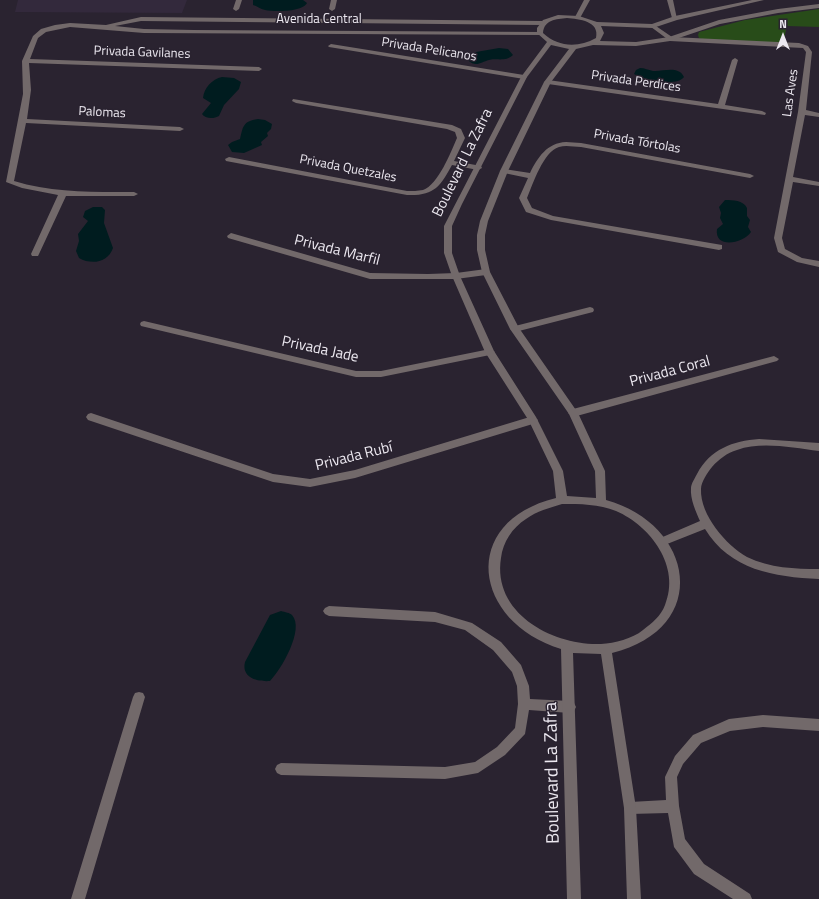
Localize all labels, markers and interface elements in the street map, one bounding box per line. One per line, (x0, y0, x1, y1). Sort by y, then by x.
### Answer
street label: Avenida Central (276, 12, 362, 28)
north arrow (763, 16, 803, 56)
text: N (779, 16, 787, 32)
street label: Privada Pelicanos (380, 35, 478, 65)
street label: Privada Gavilanes (93, 44, 191, 62)
street label: Privada Perdices (590, 68, 682, 96)
street label: Las Aves (780, 68, 802, 118)
street label: Palomas (78, 104, 126, 122)
street label: Boulevard La Zafra (429, 106, 497, 220)
street label: Privada Tórtolas (592, 127, 682, 157)
street label: Privada Quetzales (298, 152, 398, 186)
street label: Privada Marfil (292, 232, 382, 270)
street label: Privada Jade (280, 333, 360, 367)
street label: Privada Coral (628, 353, 712, 391)
street label: Privada Rubí (313, 439, 395, 475)
street label: Boulevard La Zafra (541, 702, 565, 844)

